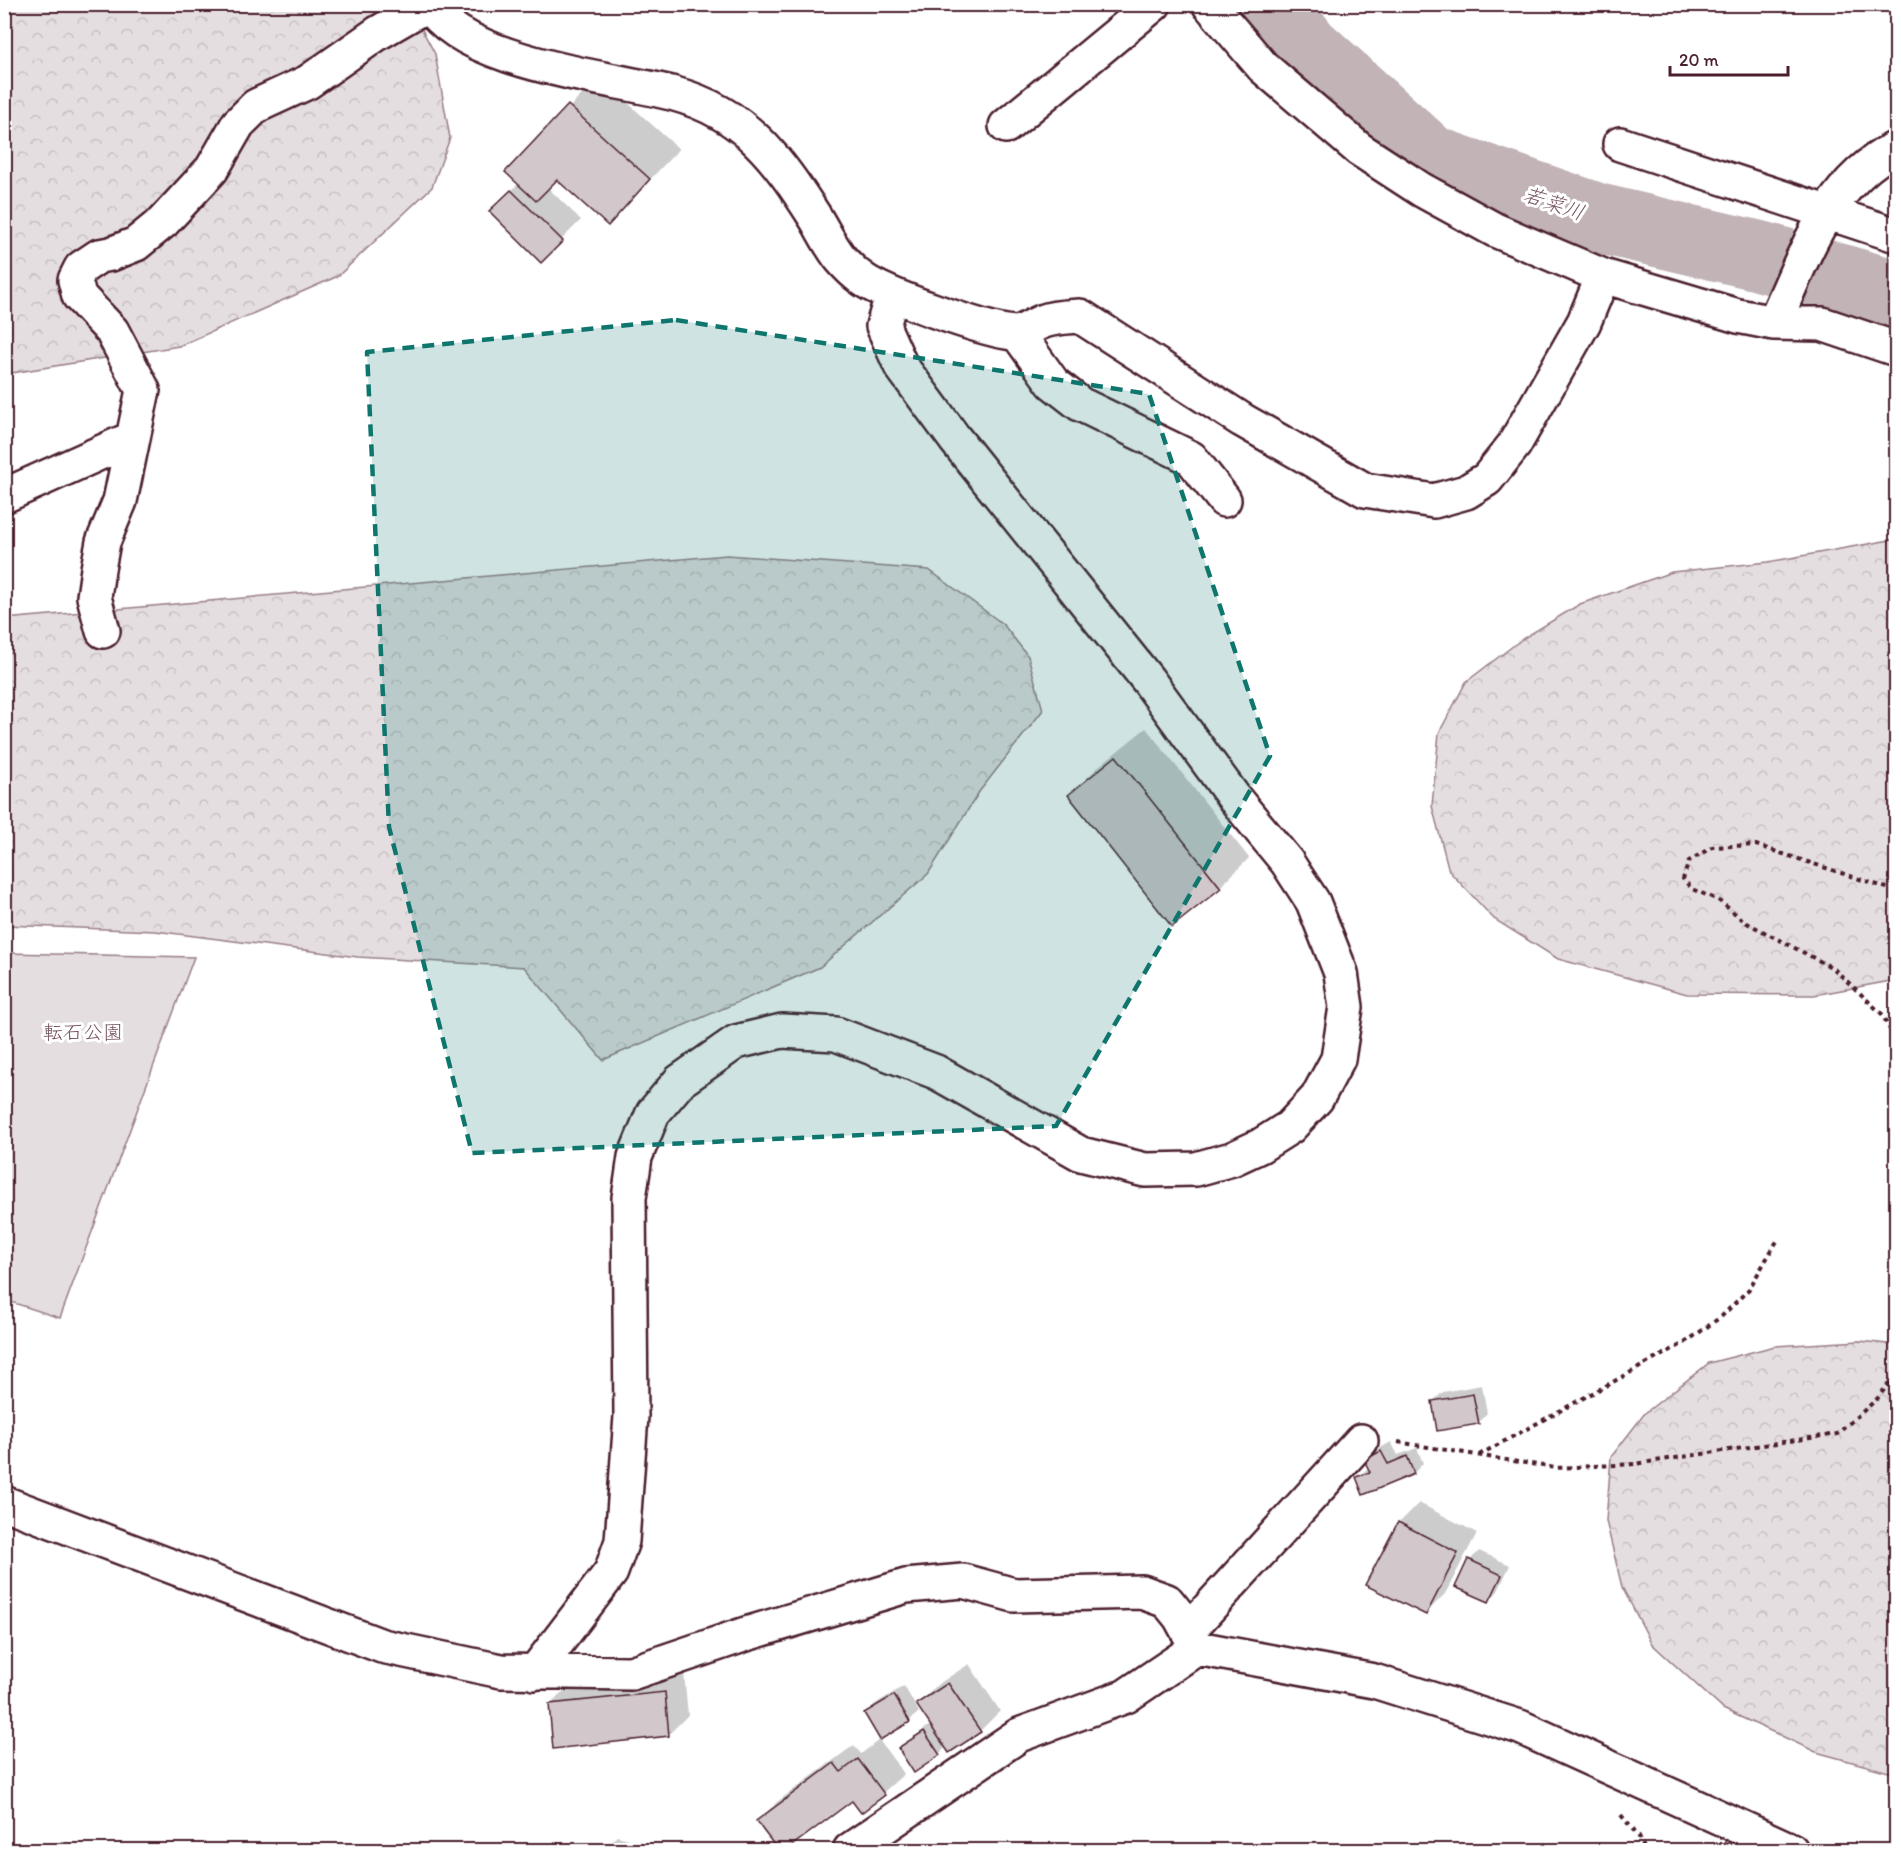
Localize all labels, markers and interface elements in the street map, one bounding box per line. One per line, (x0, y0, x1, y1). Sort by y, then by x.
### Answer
scale bar (1670, 39, 1788, 77)
text: 20 m (1679, 49, 1719, 71)
water label: 若菜川 (1520, 181, 1588, 225)
park label: 転石公園 (43, 1020, 123, 1044)

